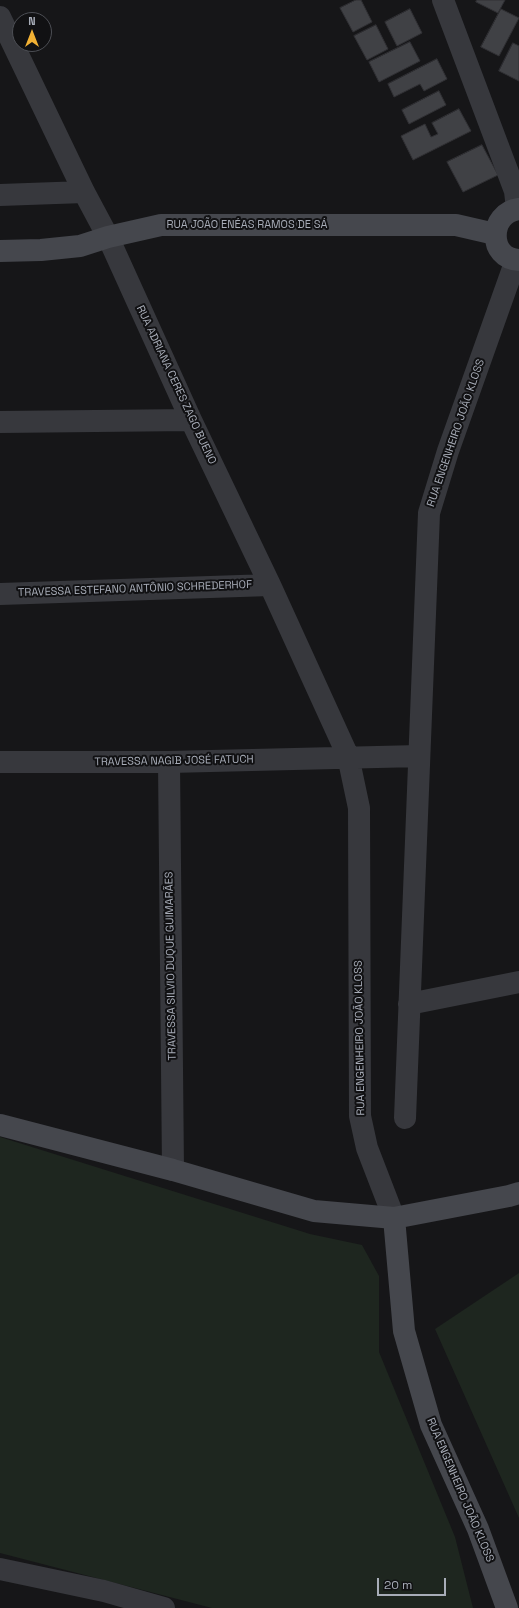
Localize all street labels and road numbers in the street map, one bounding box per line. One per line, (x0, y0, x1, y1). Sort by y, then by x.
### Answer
street label: RUA JOÃO ENÉAS RAMOS DE SÁ (167, 218, 327, 232)
street label: RUA ADRIANA CERES ZAGO BUENO (133, 303, 219, 467)
street label: RUA ENGENHEIRO JOÃO KLOSS (424, 357, 488, 509)
street label: TRAVESSA ESTEFANO ANTÔNIO SCHREDERHOF (18, 578, 252, 600)
street label: TRAVESSA NAGIB JOSÉ FATUCH (94, 753, 254, 769)
street label: TRAVESSA SILVIO DUQUE GUIMARÃES (163, 871, 179, 1061)
street label: RUA ENGENHEIRO JOÃO KLOSS (352, 960, 368, 1116)
street label: RUA ENGENHEIRO JOÃO KLOSS (424, 1416, 496, 1564)

